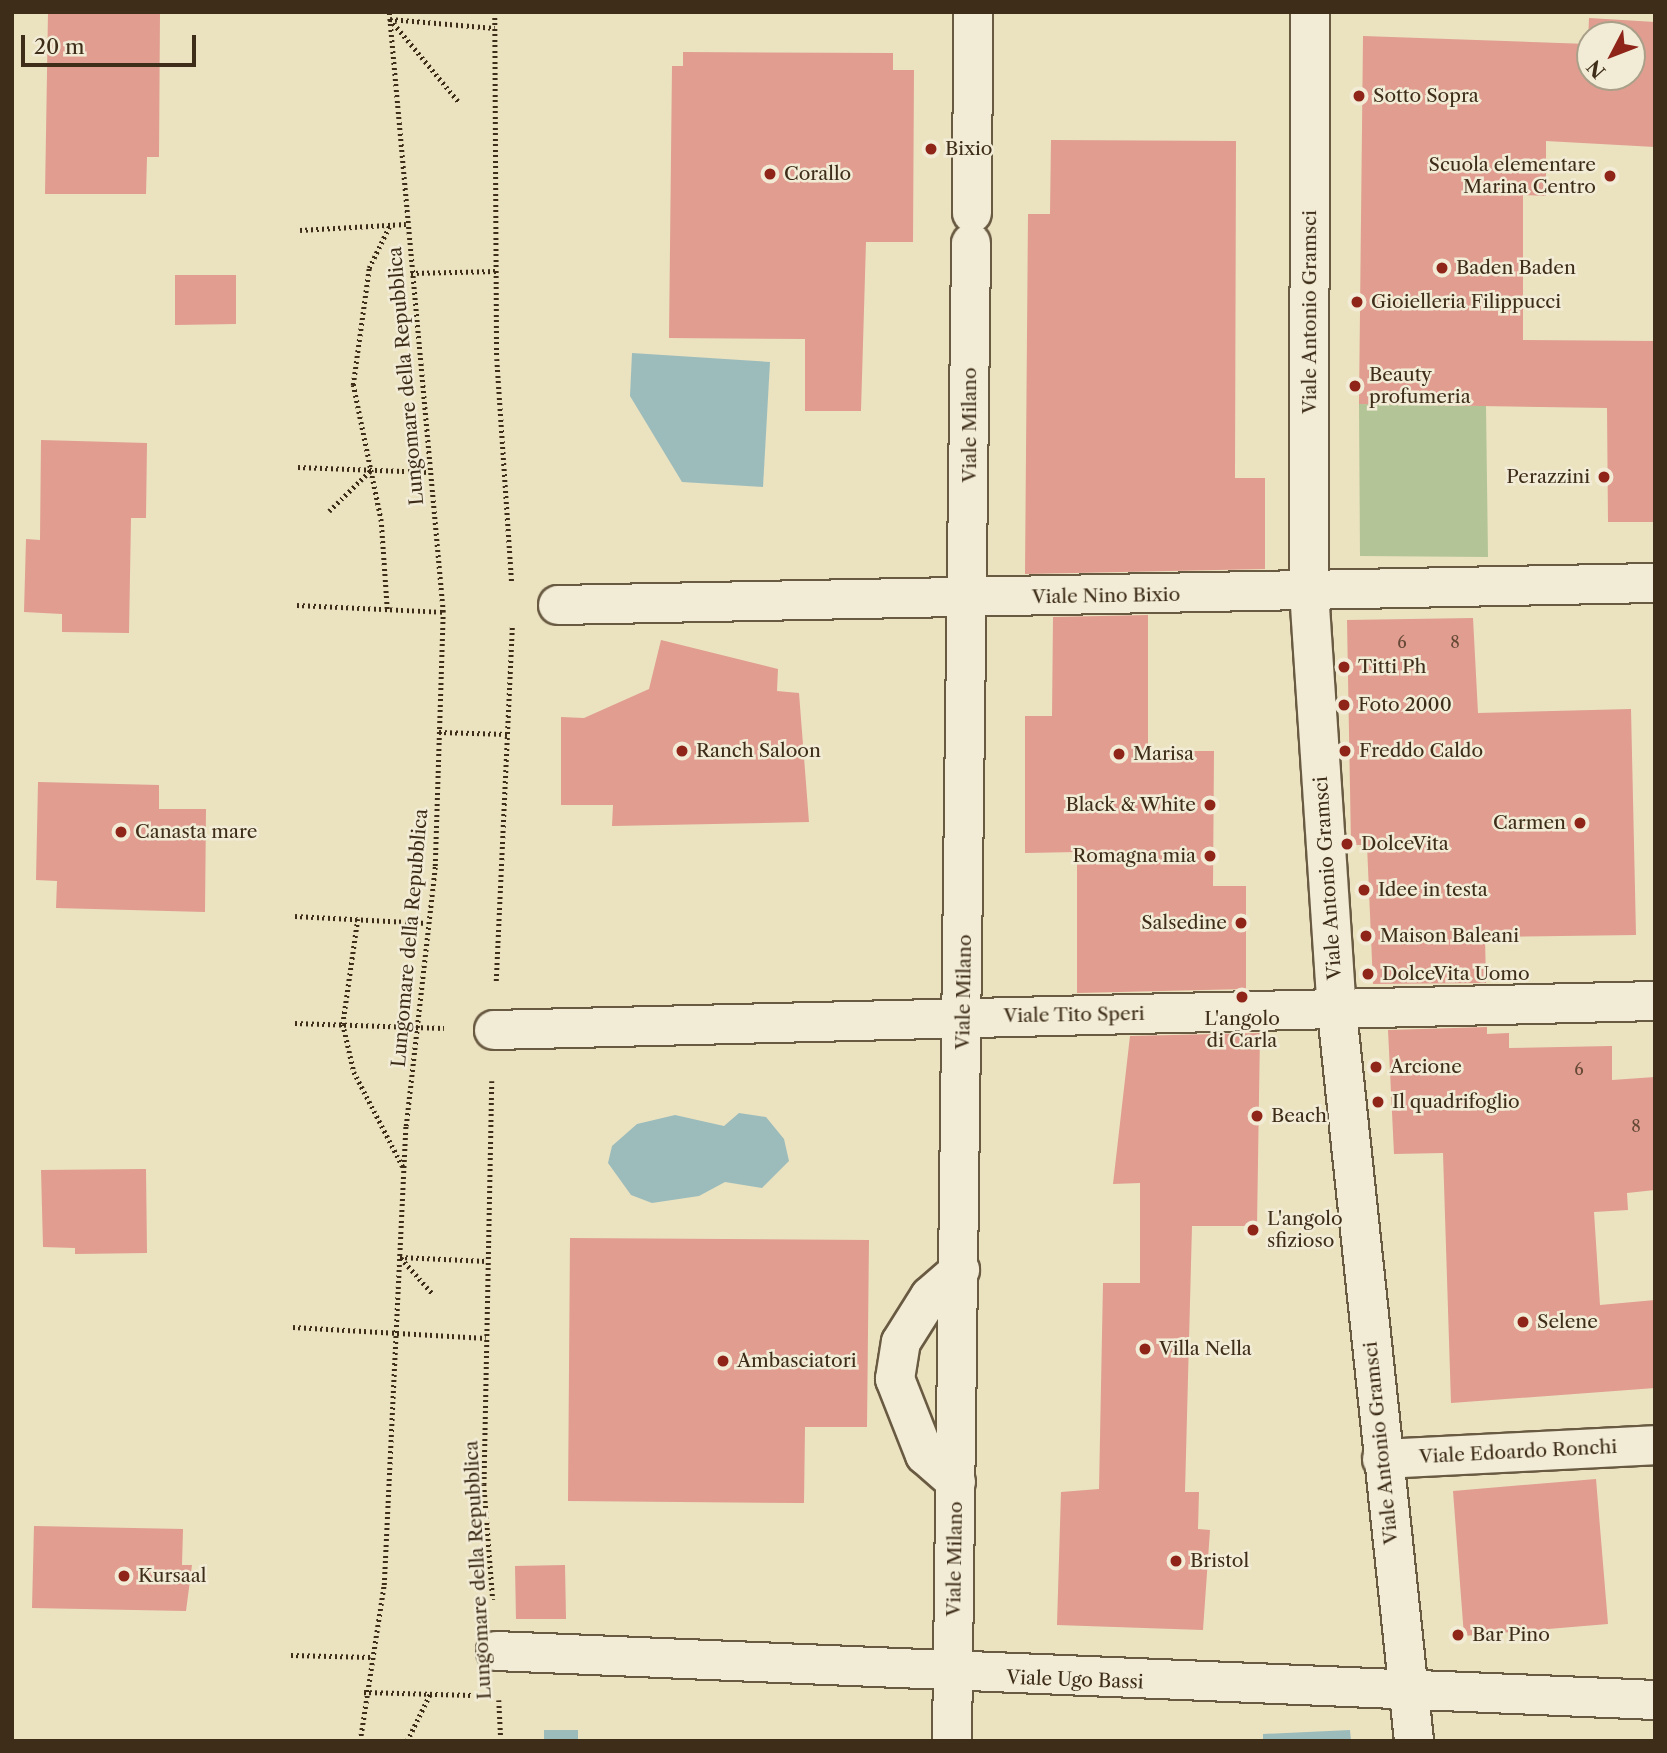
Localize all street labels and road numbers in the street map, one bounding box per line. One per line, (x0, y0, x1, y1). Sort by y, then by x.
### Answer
street label: Viale Antonio Gramsci (1299, 210, 1321, 414)
street label: Lungomare della Repubblica (383, 246, 429, 506)
street label: Viale Milano (959, 367, 981, 483)
street label: Viale Nino Bixio (1032, 583, 1180, 609)
street label: Viale Antonio Gramsci (1309, 775, 1347, 981)
street label: Lungomare della Repubblica (387, 808, 433, 1068)
street label: Viale Milano (952, 934, 976, 1050)
street label: Viale Tito Speri (1003, 1002, 1145, 1028)
street label: Viale Antonio Gramsci (1359, 1340, 1403, 1546)
street label: Viale Edoardo Ronchi (1418, 1435, 1618, 1469)
street label: Lungomare della Repubblica (460, 1440, 496, 1700)
street label: Viale Milano (943, 1501, 967, 1617)
street label: Viale Ugo Bassi (1006, 1666, 1144, 1694)

